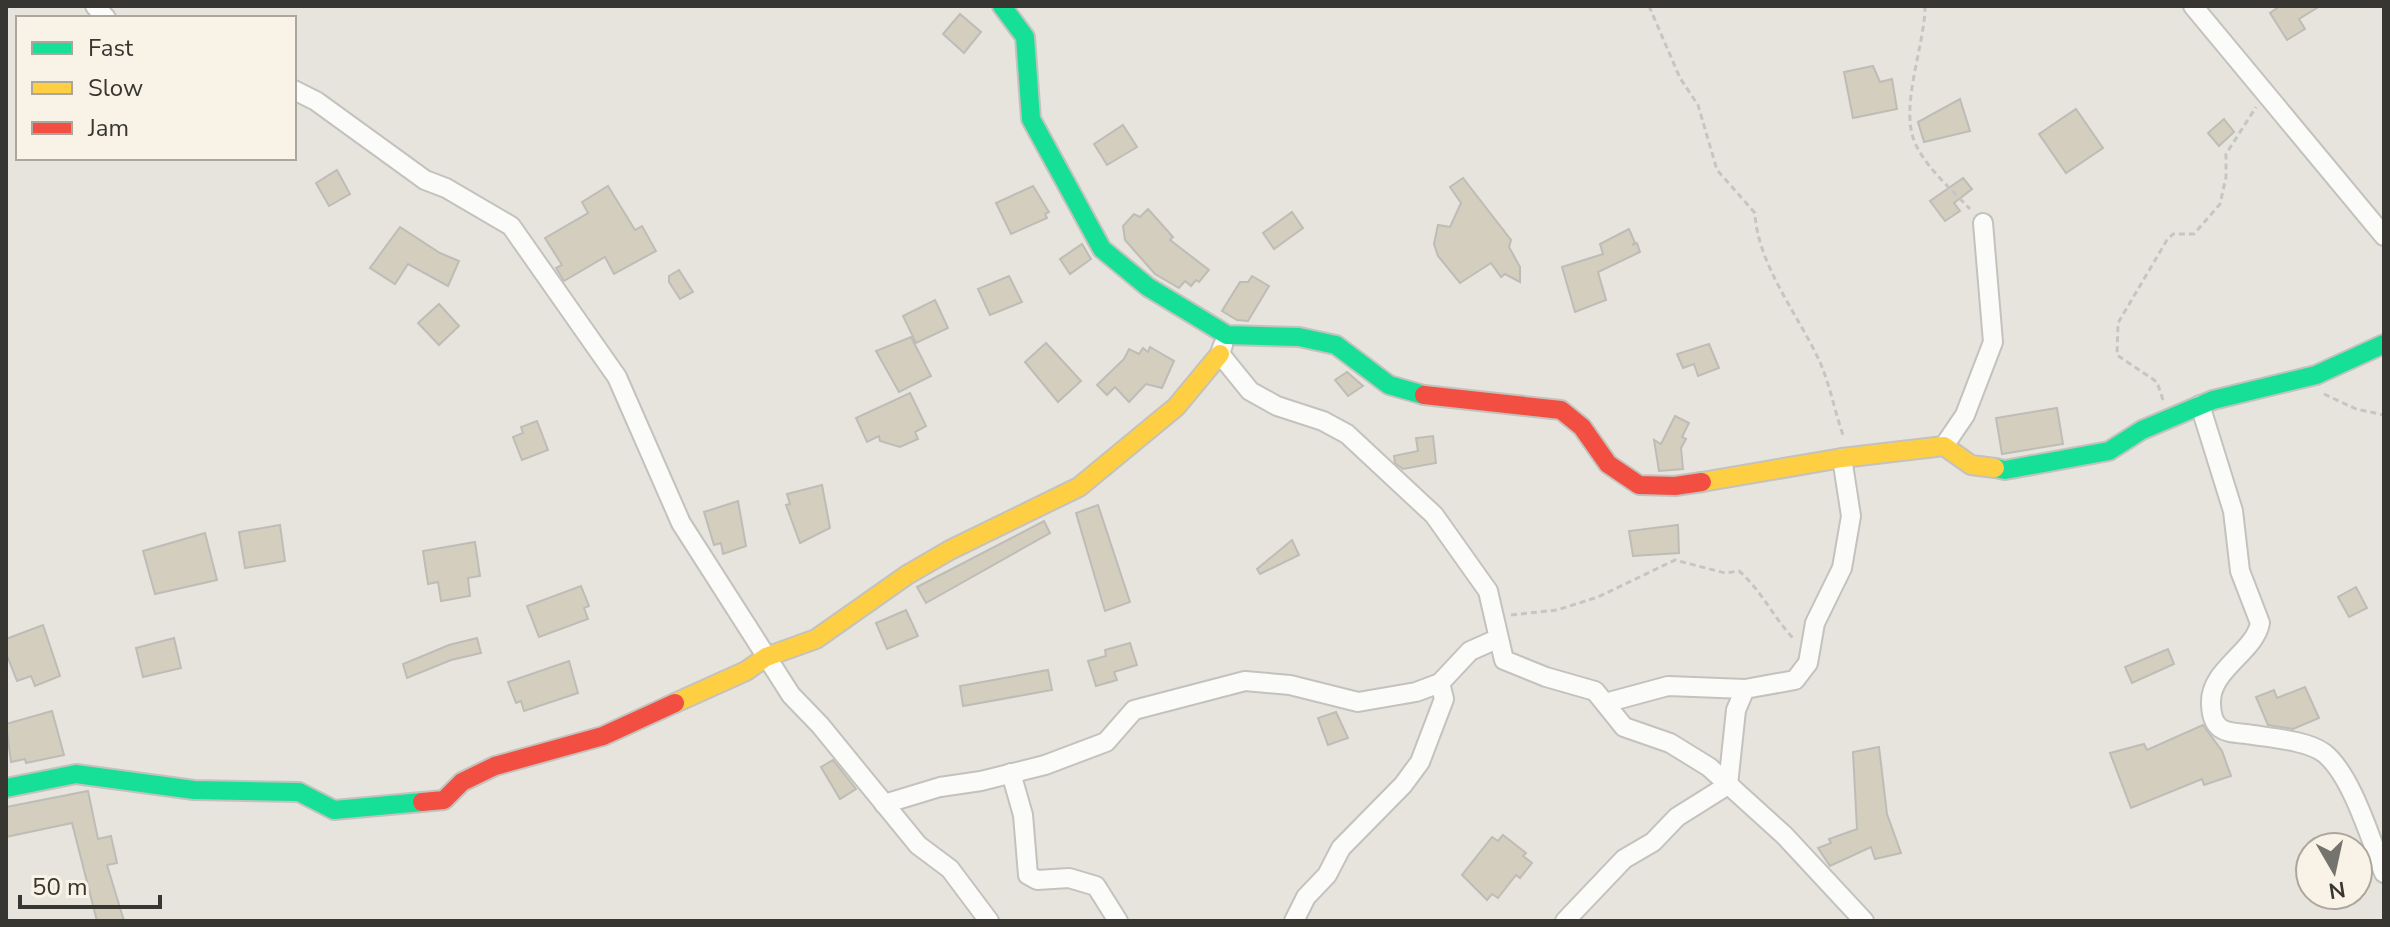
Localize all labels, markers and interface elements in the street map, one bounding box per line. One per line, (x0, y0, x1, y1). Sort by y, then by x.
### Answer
legend (16, 16, 296, 160)
text: Fast (88, 32, 134, 64)
text: Slow (88, 72, 143, 104)
text: Jam (87, 112, 129, 144)
north arrow (2294, 831, 2374, 911)
scale bar (20, 859, 160, 909)
text: 50 m (32, 871, 88, 903)
text: N (2326, 874, 2347, 906)

